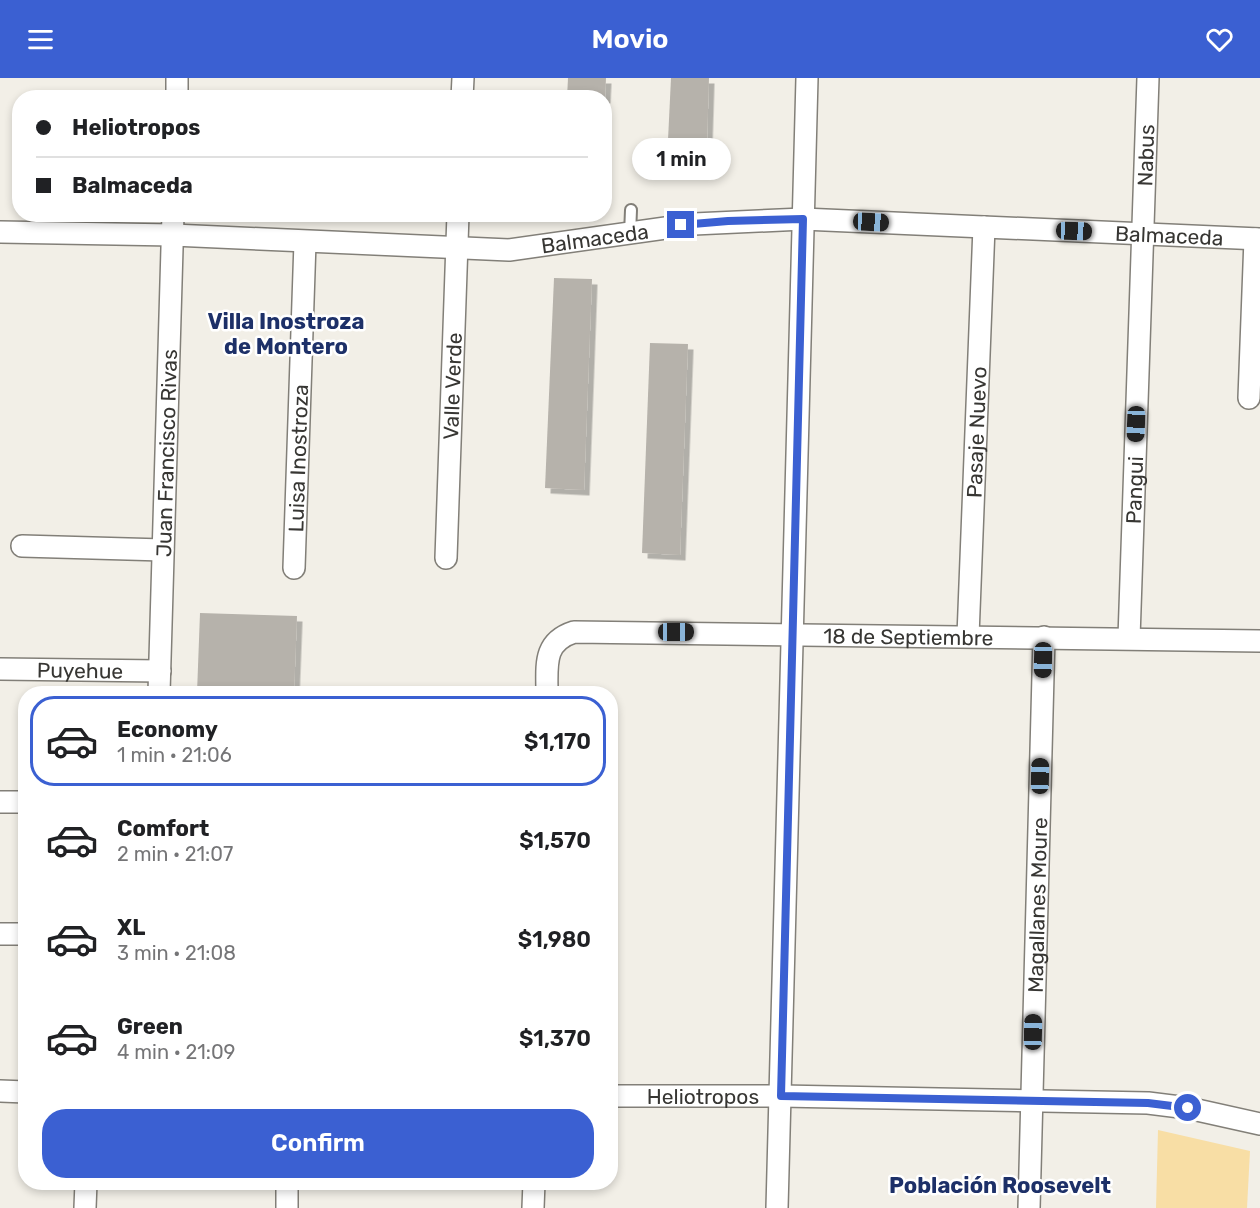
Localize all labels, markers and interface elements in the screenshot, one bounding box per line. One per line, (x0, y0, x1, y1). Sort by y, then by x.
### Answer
icon: menu (24, 23, 57, 56)
text: Movio (591, 23, 669, 55)
icon: heart (1203, 23, 1236, 56)
text: Heliotropos (72, 114, 201, 141)
street label: Nabus (1132, 124, 1159, 187)
callout: 1 min (632, 138, 730, 180)
text: 1 min (656, 147, 707, 171)
text: Balmaceda (72, 172, 193, 199)
route end (667, 211, 694, 238)
car (853, 212, 889, 232)
street label: Balmaceda (539, 218, 650, 258)
street label: Balmaceda (1115, 220, 1224, 250)
car (1056, 221, 1092, 241)
district label: Villa Inostroza de Montero (207, 308, 365, 360)
street label: Valle Verde (438, 332, 466, 440)
street label: Juan Francisco Rivas (150, 349, 182, 557)
street label: Pasaje Nuevo (961, 366, 991, 498)
street label: Luisa Inostroza (283, 384, 313, 533)
car (1126, 406, 1146, 442)
street label: Pangui (1120, 456, 1148, 524)
car (658, 623, 694, 641)
street label: 18 de Septiembre (823, 623, 994, 650)
car (1034, 642, 1052, 678)
street label: Puyehue (37, 657, 123, 683)
icon: car (45, 714, 99, 768)
text: Economy (117, 716, 218, 743)
text: $1,170 (524, 728, 591, 755)
text: 1 min · 21:06 (117, 743, 232, 767)
car (1031, 758, 1049, 794)
icon: car (45, 813, 99, 867)
text: Comfort (117, 815, 209, 842)
street label: Magallanes Moure (1022, 817, 1052, 993)
text: $1,570 (519, 827, 591, 854)
text: 2 min · 21:07 (117, 842, 233, 866)
icon: car (45, 912, 99, 966)
text: XL (117, 914, 145, 941)
text: $1,980 (518, 926, 591, 953)
text: 3 min · 21:08 (117, 941, 236, 965)
icon: car (45, 1011, 99, 1065)
text: Green (117, 1013, 183, 1040)
car (1024, 1014, 1042, 1050)
text: $1,370 (519, 1025, 591, 1052)
text: 4 min · 21:09 (117, 1040, 235, 1064)
street label: Heliotropos (647, 1084, 759, 1109)
route start (1174, 1094, 1201, 1121)
button: Confirm (42, 1109, 594, 1178)
district label: Población Roosevelt (889, 1172, 1111, 1199)

